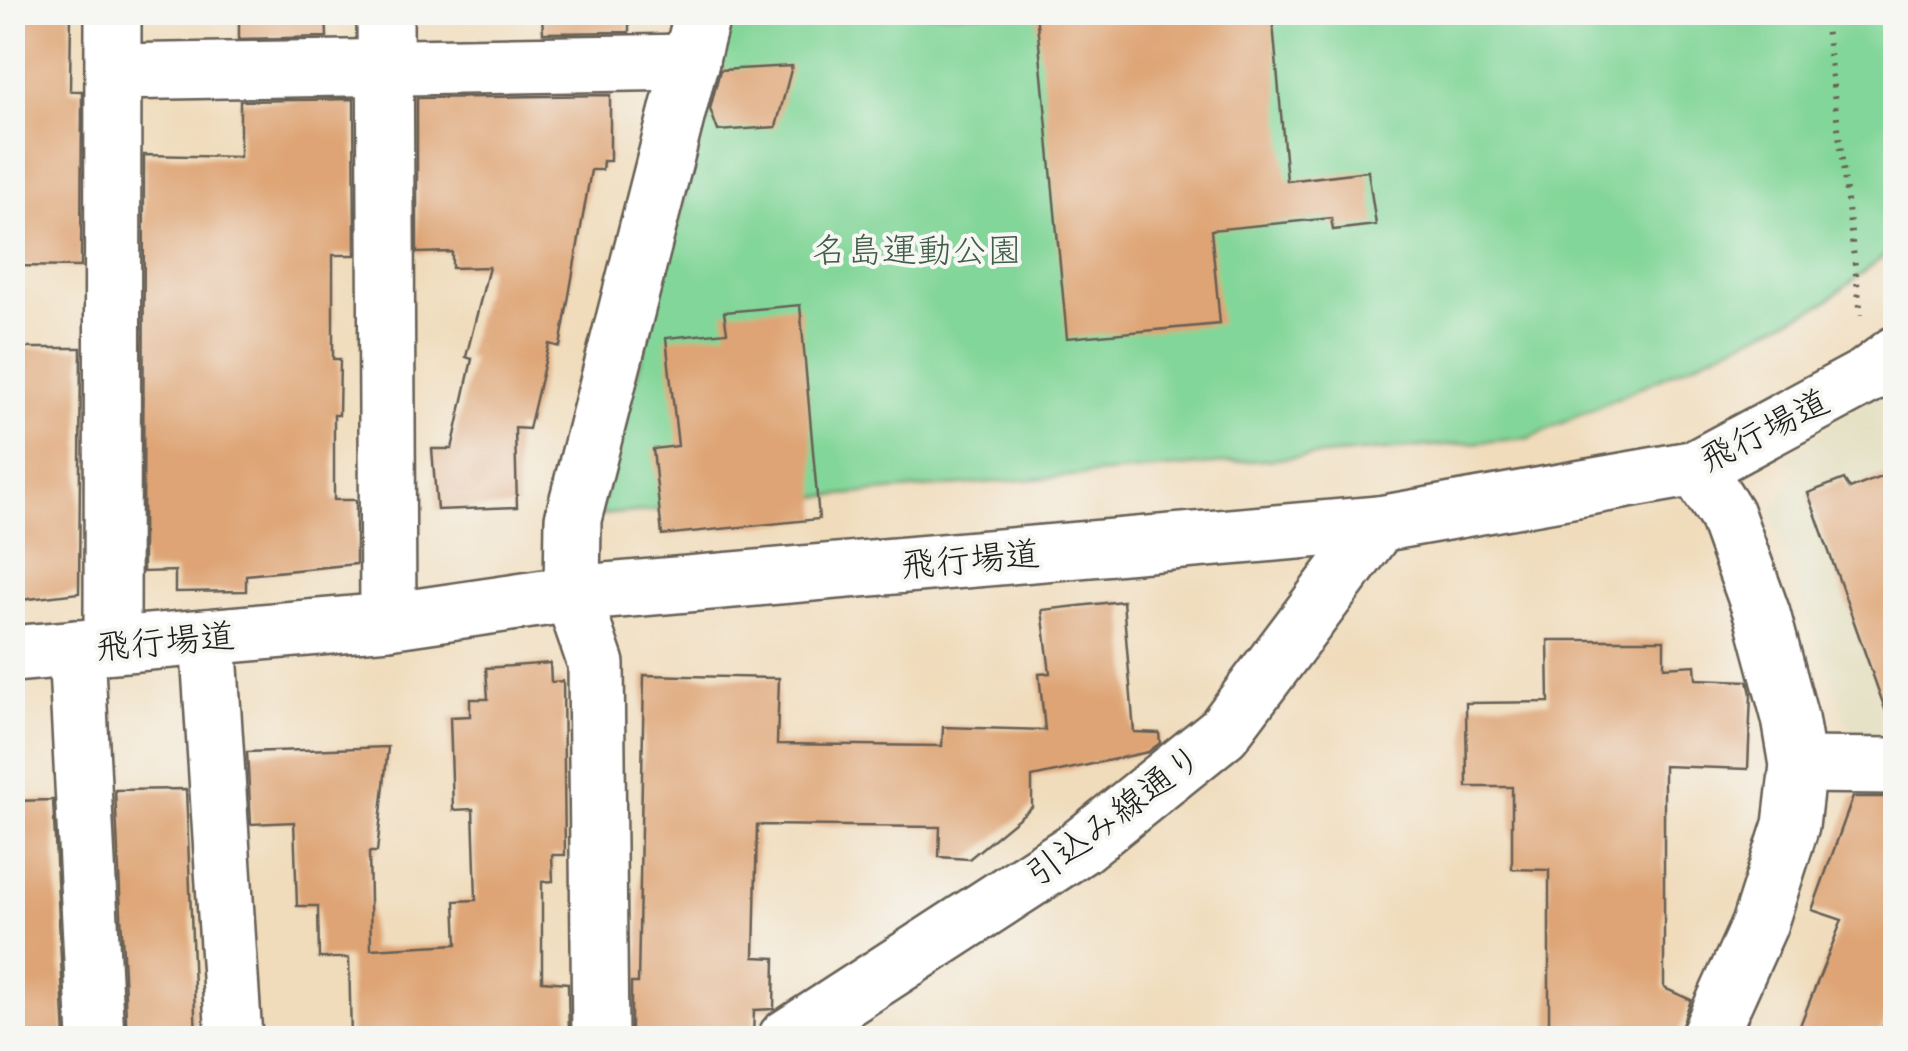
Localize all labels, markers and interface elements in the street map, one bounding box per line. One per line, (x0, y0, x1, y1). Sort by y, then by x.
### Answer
park label: 名島運動公園 (812, 229, 1022, 275)
street label: 飛行場道 (1692, 380, 1838, 484)
street label: 飛行場道 (898, 532, 1042, 590)
street label: 飛行場道 (93, 614, 237, 672)
street label: 引込み線通り (1017, 735, 1213, 898)

